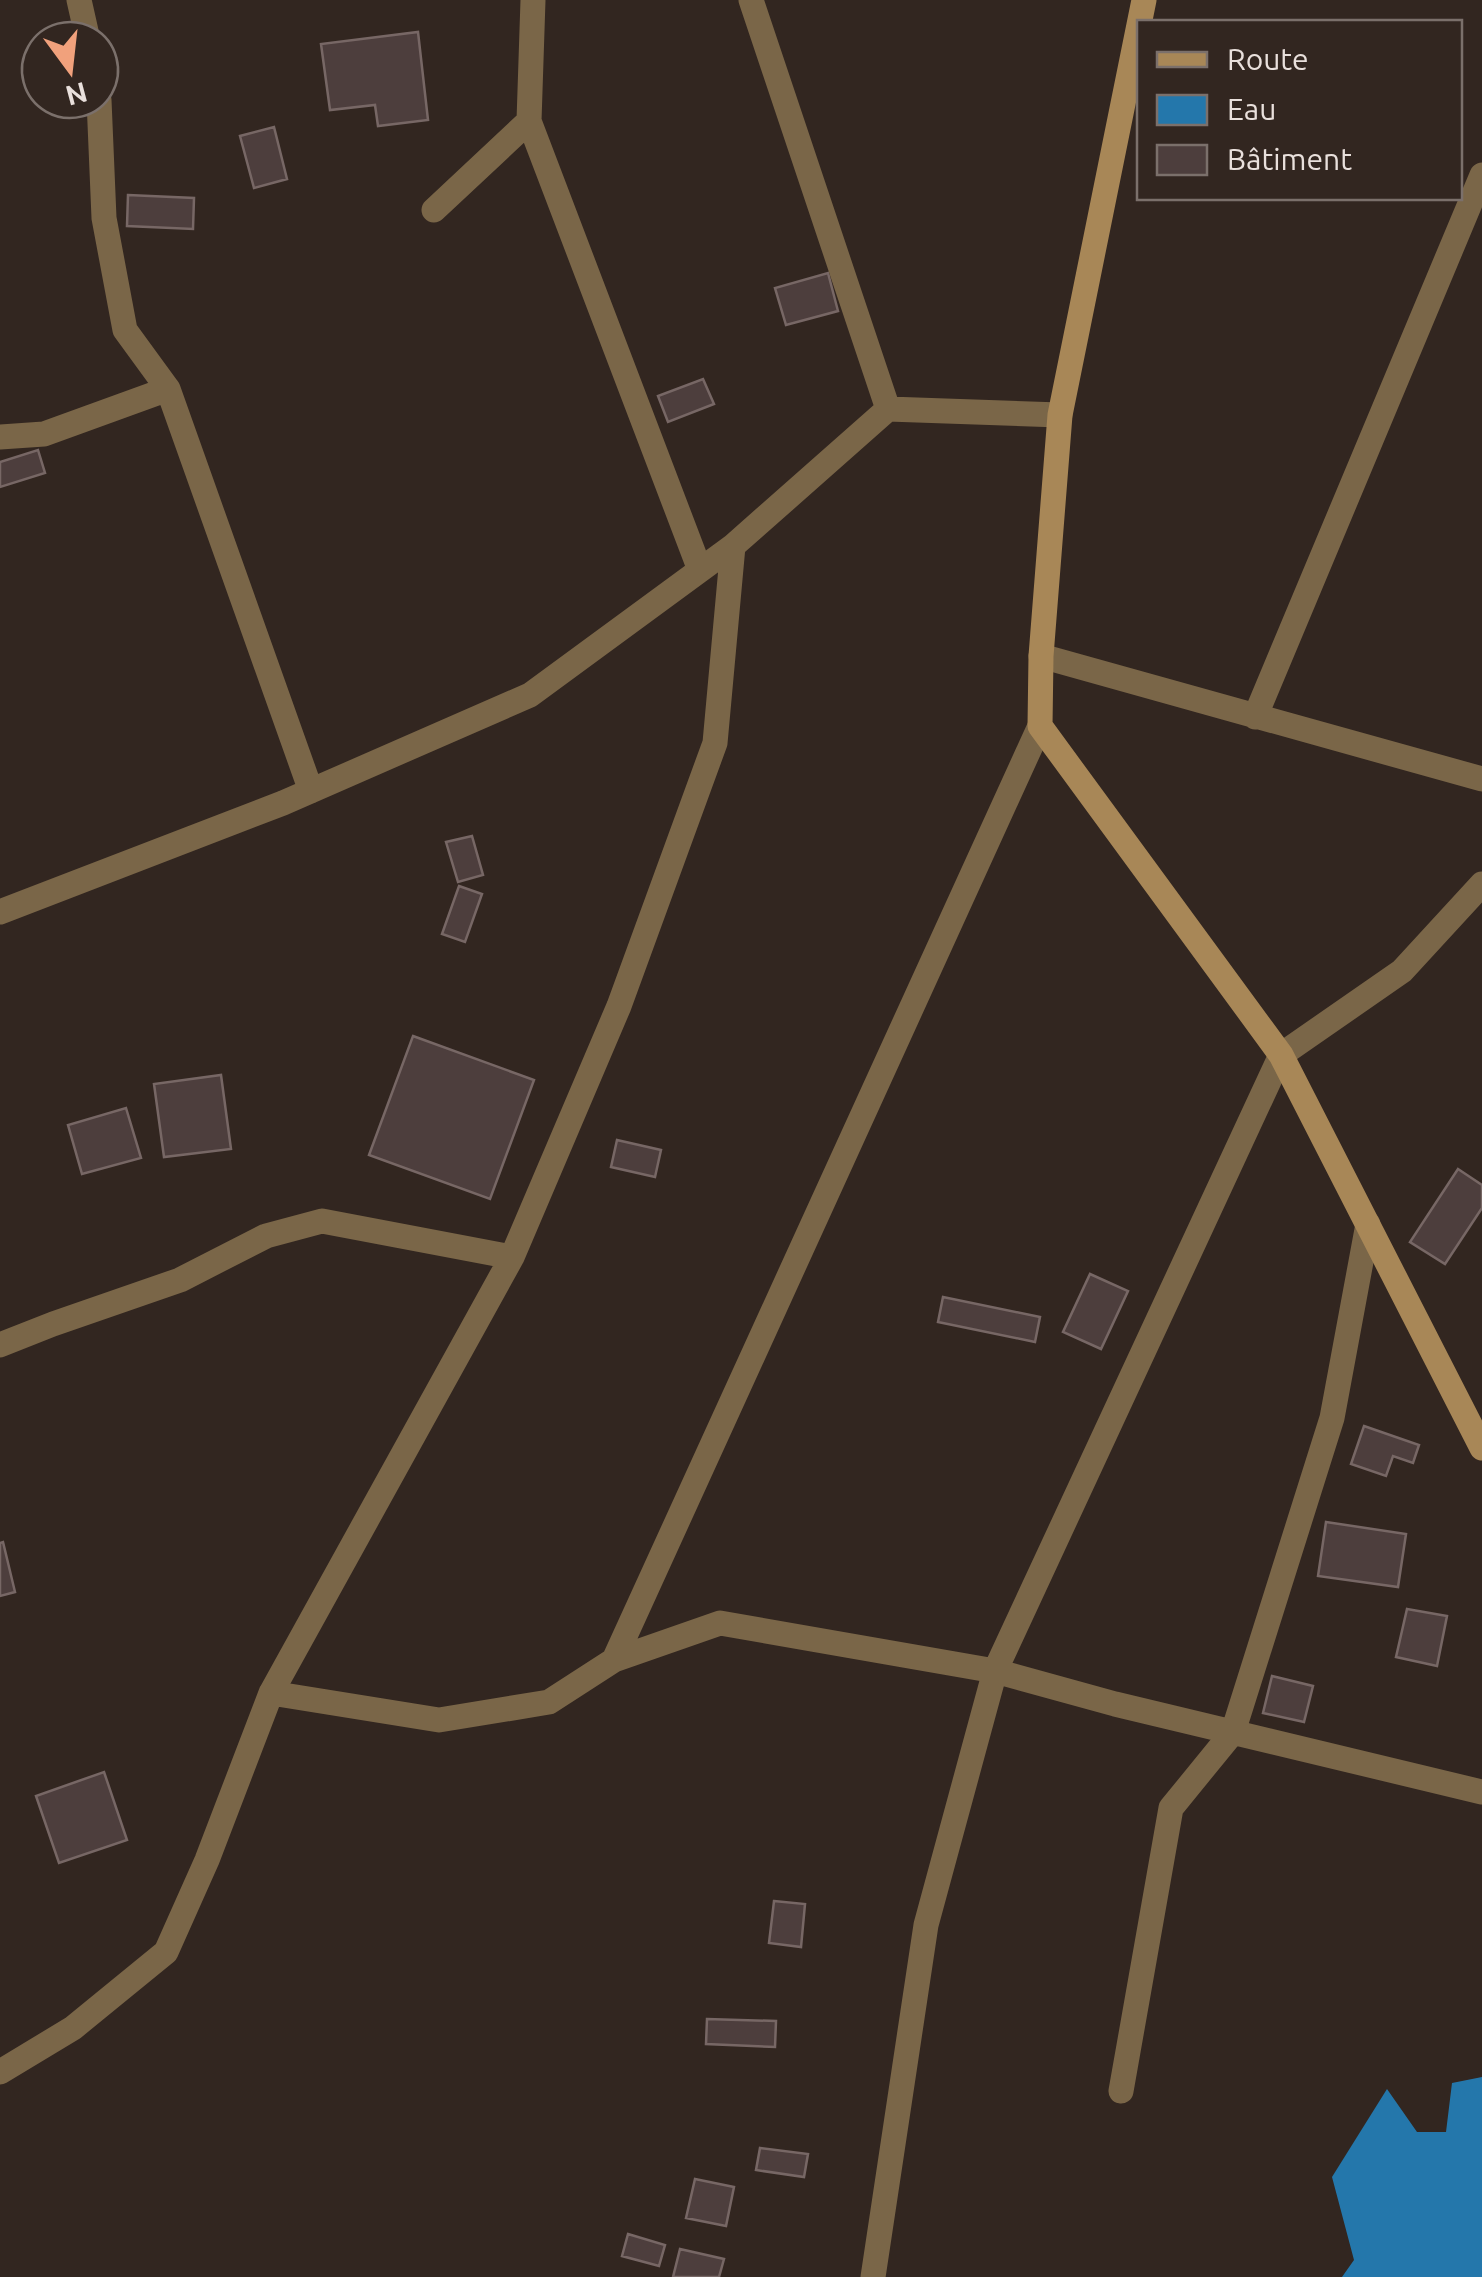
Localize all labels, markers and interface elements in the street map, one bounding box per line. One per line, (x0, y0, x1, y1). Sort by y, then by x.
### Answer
north arrow (20, 20, 120, 120)
legend (1137, 20, 1462, 200)
text: Route (1227, 42, 1309, 76)
text: N (62, 77, 91, 112)
text: Eau (1227, 92, 1276, 126)
text: Bâtiment (1227, 142, 1352, 176)

